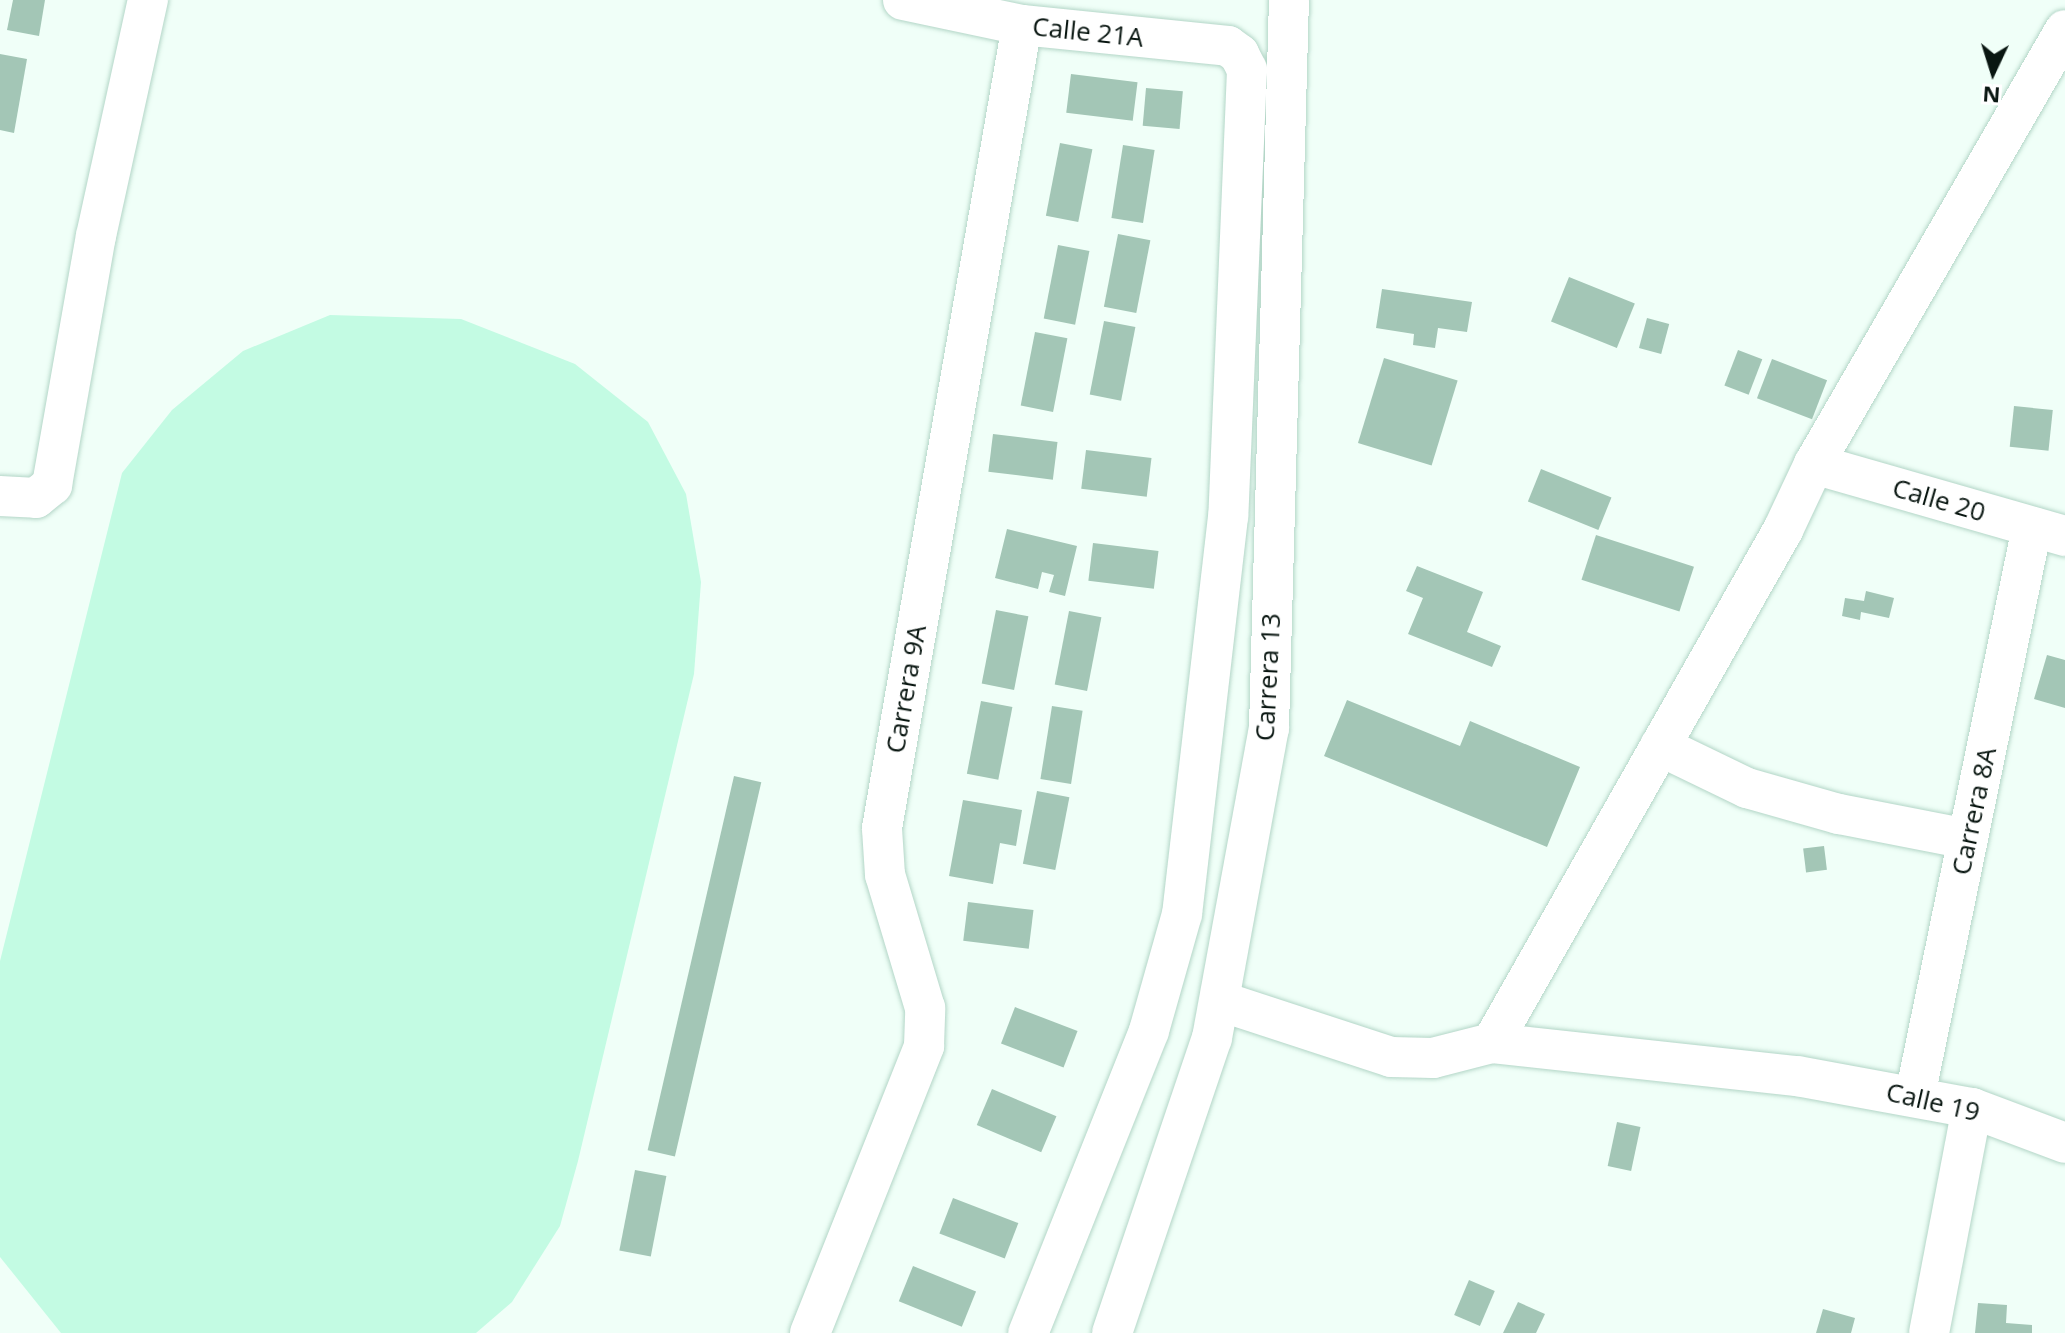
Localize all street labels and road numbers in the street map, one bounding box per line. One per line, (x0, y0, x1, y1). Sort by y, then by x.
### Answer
street label: Calle 21A (1031, 11, 1145, 53)
street label: Calle 20 (1889, 472, 1989, 528)
street label: Carrera 13 (1249, 612, 1287, 742)
street label: Carrera 9A (879, 622, 933, 756)
street label: Carrera 8A (1945, 744, 2003, 878)
street label: Calle 19 (1883, 1076, 1983, 1128)

